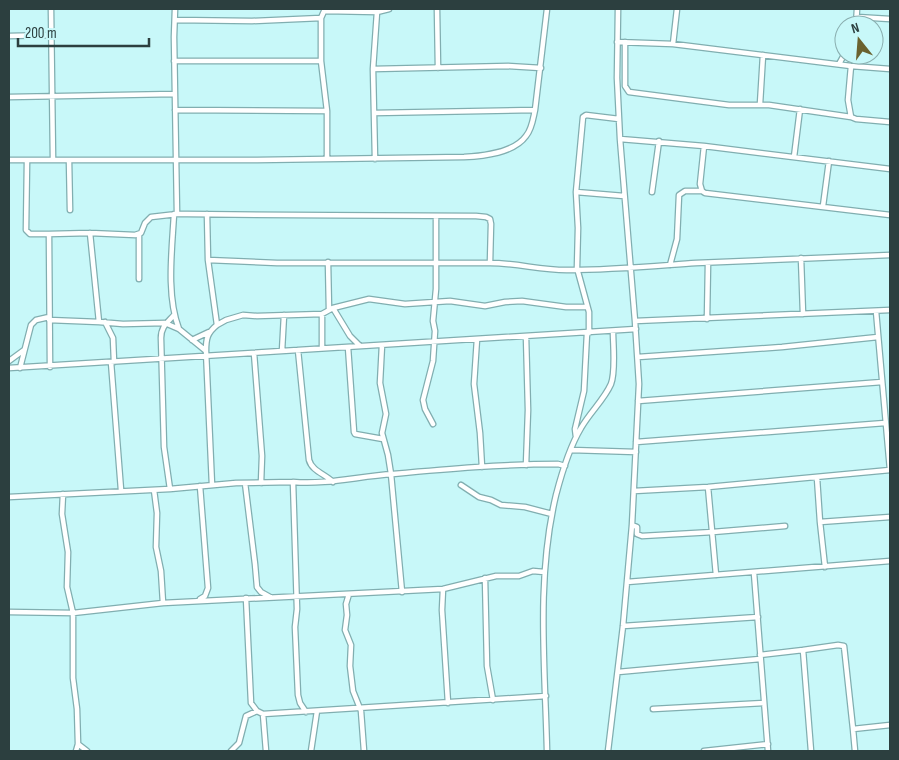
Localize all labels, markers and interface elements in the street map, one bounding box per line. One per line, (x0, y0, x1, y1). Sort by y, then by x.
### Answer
scale bar (18, 15, 149, 47)
north arrow (834, 15, 884, 65)
text: N (849, 19, 861, 37)
text: 200 m (25, 24, 57, 43)

